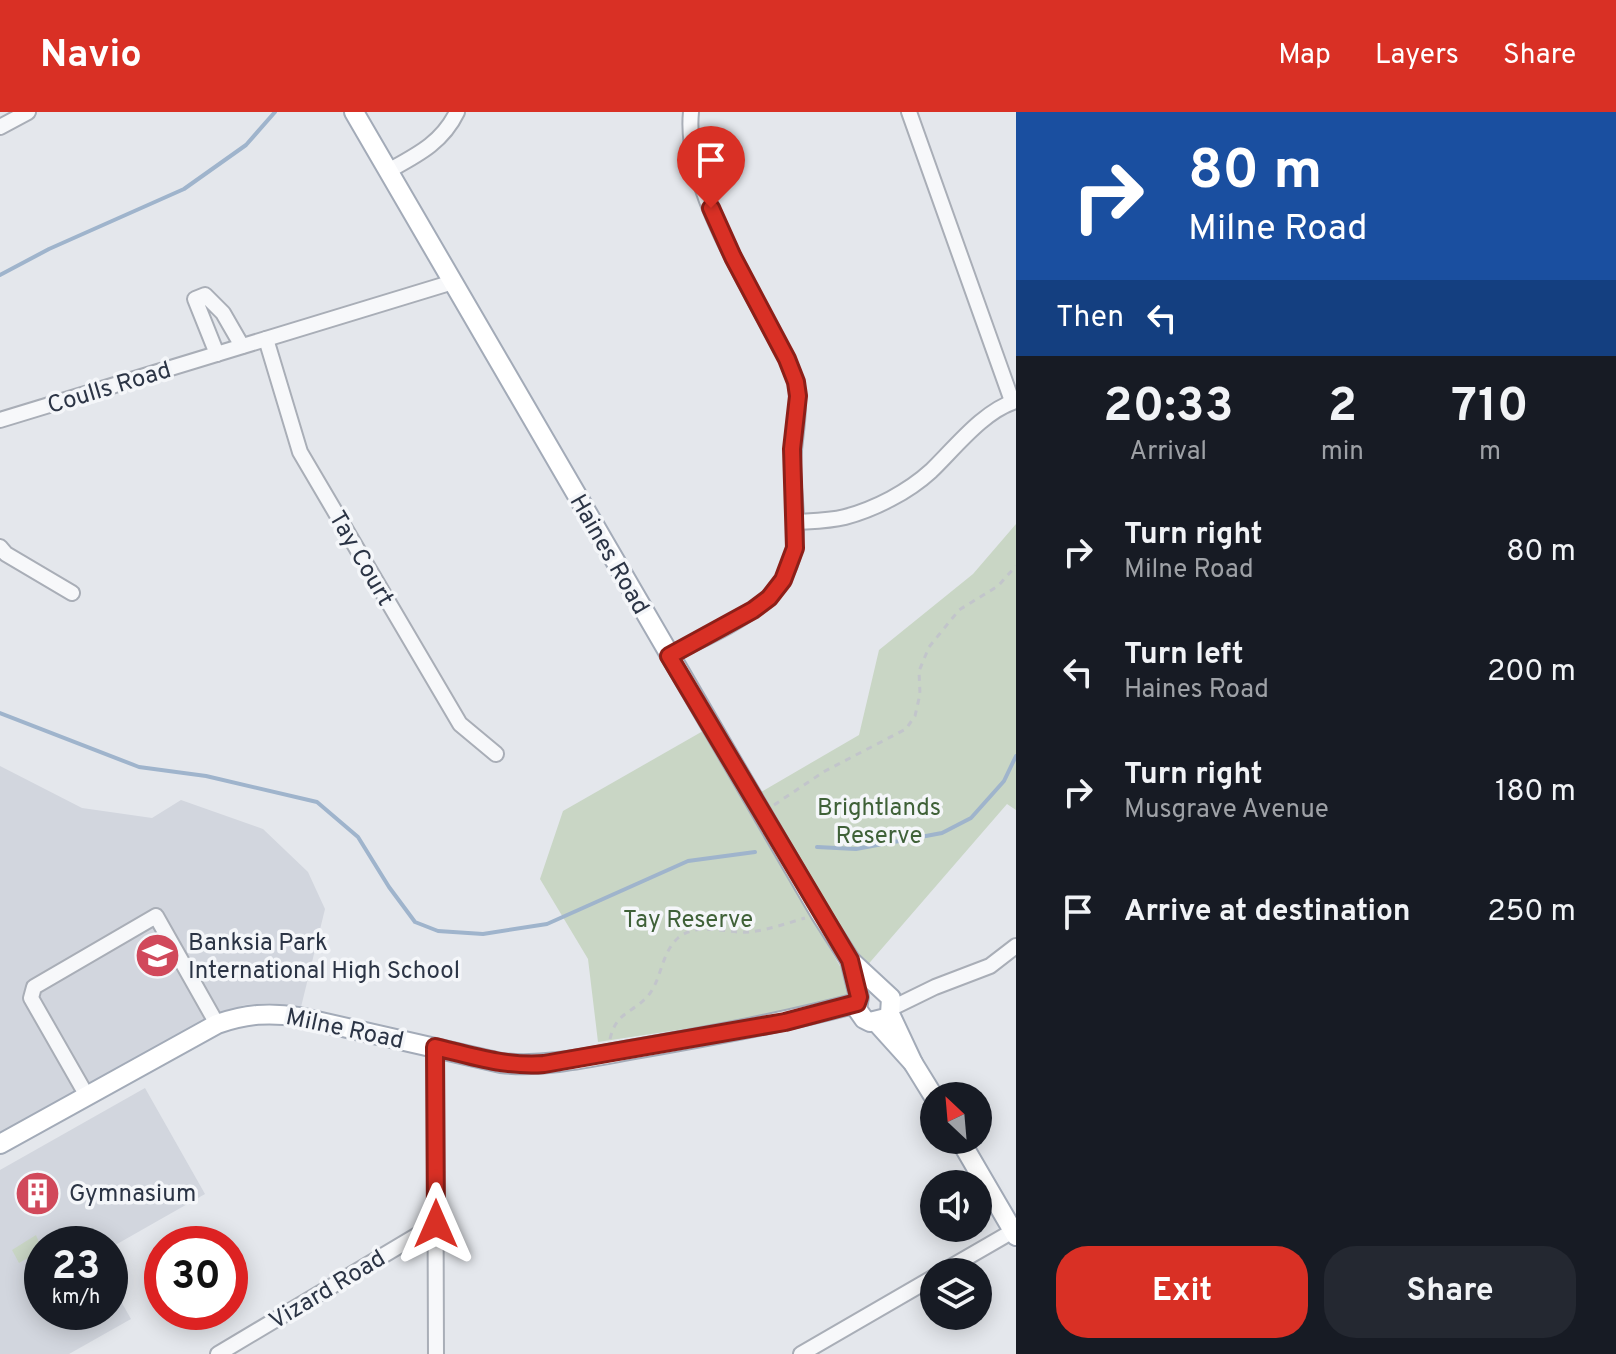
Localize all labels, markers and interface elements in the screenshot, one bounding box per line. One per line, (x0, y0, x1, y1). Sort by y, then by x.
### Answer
text: Navio (40, 32, 142, 81)
text: Map (1278, 38, 1331, 74)
text: Layers (1375, 38, 1459, 74)
text: Share (1503, 38, 1576, 74)
pin (677, 126, 745, 208)
icon: arrive (689, 138, 733, 182)
text: 80 m (1188, 138, 1322, 208)
icon: right (1056, 144, 1160, 248)
text: Milne Road (1188, 207, 1368, 253)
icon: left (1140, 296, 1184, 340)
text: Then (1056, 300, 1124, 337)
street label: Coulls Road (44, 356, 175, 422)
text: 20:33 (1103, 378, 1233, 438)
text: 2 (1328, 378, 1357, 438)
text: 710 (1451, 378, 1529, 438)
text: Arrival (1130, 436, 1207, 469)
text: min (1321, 436, 1364, 469)
text: m (1479, 436, 1501, 469)
street label: Haines Road (562, 490, 655, 620)
street label: Tay Court (321, 506, 399, 612)
text: Turn right (1124, 517, 1262, 554)
icon: right (1056, 530, 1100, 574)
text: 80 m (1506, 534, 1576, 571)
text: Milne Road (1124, 554, 1254, 587)
text: Turn left (1124, 637, 1244, 674)
icon: left (1056, 650, 1100, 694)
text: 200 m (1487, 654, 1576, 691)
text: Haines Road (1124, 674, 1269, 707)
text: Turn right (1124, 757, 1262, 794)
icon: right (1056, 770, 1100, 814)
text: 180 m (1495, 774, 1576, 811)
park label: Brightlands Reserve (817, 794, 941, 852)
text: Musgrave Avenue (1124, 794, 1329, 827)
icon: arrive (1056, 890, 1100, 934)
text: Arrive at destination (1124, 894, 1410, 931)
text: 250 m (1487, 894, 1576, 931)
park label: Tay Reserve (623, 906, 753, 936)
place label: Banksia Park International High School (188, 929, 460, 987)
school or university icon: Banksia Park International High School (133, 932, 181, 980)
street label: Milne Road (283, 1003, 406, 1057)
north arrow (920, 1082, 992, 1154)
map controls (920, 1082, 992, 1330)
building icon: Gymnasium (14, 1169, 62, 1217)
button: sound (920, 1170, 992, 1242)
place label: Gymnasium (69, 1180, 196, 1210)
position arrow (394, 1182, 478, 1266)
speed limit sign: 30 (144, 1226, 248, 1330)
text: 23 (52, 1243, 100, 1293)
street label: Vizard Road (264, 1244, 392, 1337)
button: Exit (1056, 1246, 1308, 1338)
button: Share (1324, 1246, 1576, 1338)
button: layers (920, 1258, 992, 1330)
text: km/h (52, 1285, 100, 1311)

